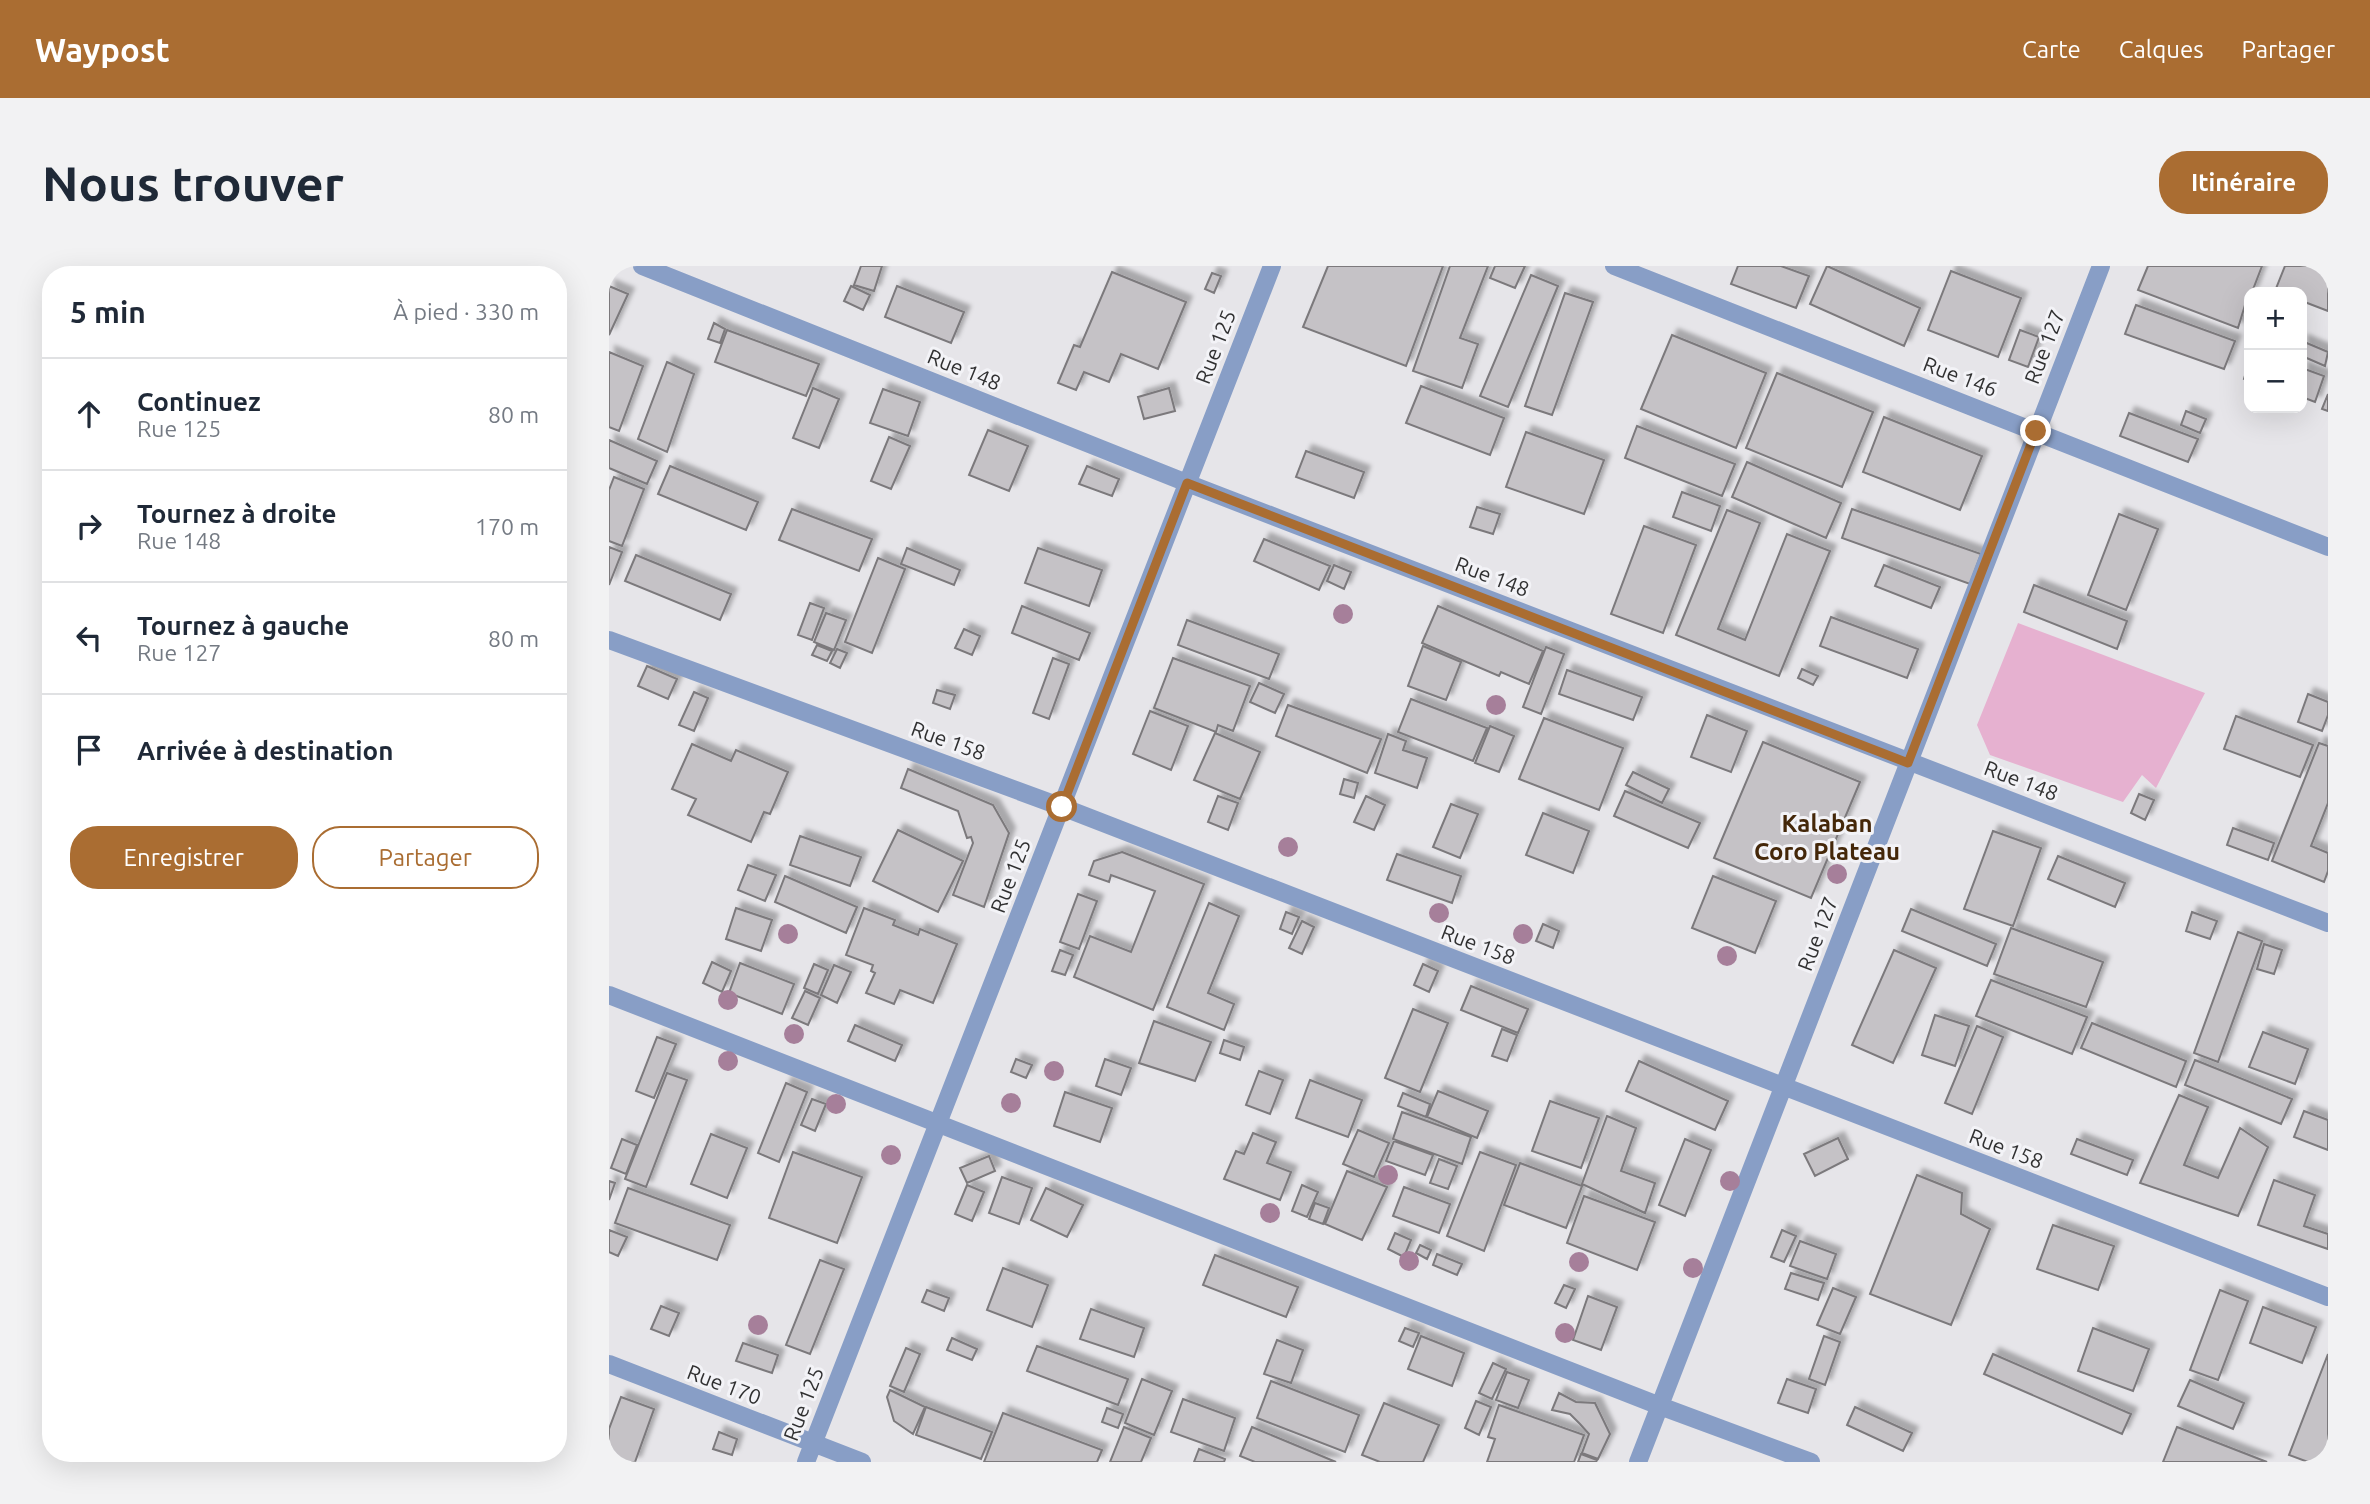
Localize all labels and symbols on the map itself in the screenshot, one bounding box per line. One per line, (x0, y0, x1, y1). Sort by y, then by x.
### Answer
street label: Rue 125 (1190, 306, 1240, 387)
street label: Rue 127 (2019, 306, 2069, 387)
street label: Rue 148 (924, 344, 1005, 395)
street label: Rue 146 (1920, 351, 2001, 401)
route end (2020, 415, 2051, 446)
street label: Rue 148 (1452, 551, 1533, 601)
street label: Rue 158 (908, 716, 989, 765)
street label: Rue 148 (1981, 755, 2062, 805)
route start (1046, 791, 1077, 822)
district label: Kalaban Coro Plateau (1754, 810, 1900, 865)
street label: Rue 125 (985, 835, 1035, 916)
street label: Rue 127 (1792, 893, 1842, 974)
street label: Rue 158 (1438, 919, 1519, 969)
street label: Rue 158 (1966, 1123, 2047, 1173)
street label: Rue 170 (684, 1359, 765, 1409)
street label: Rue 125 (778, 1363, 828, 1444)

